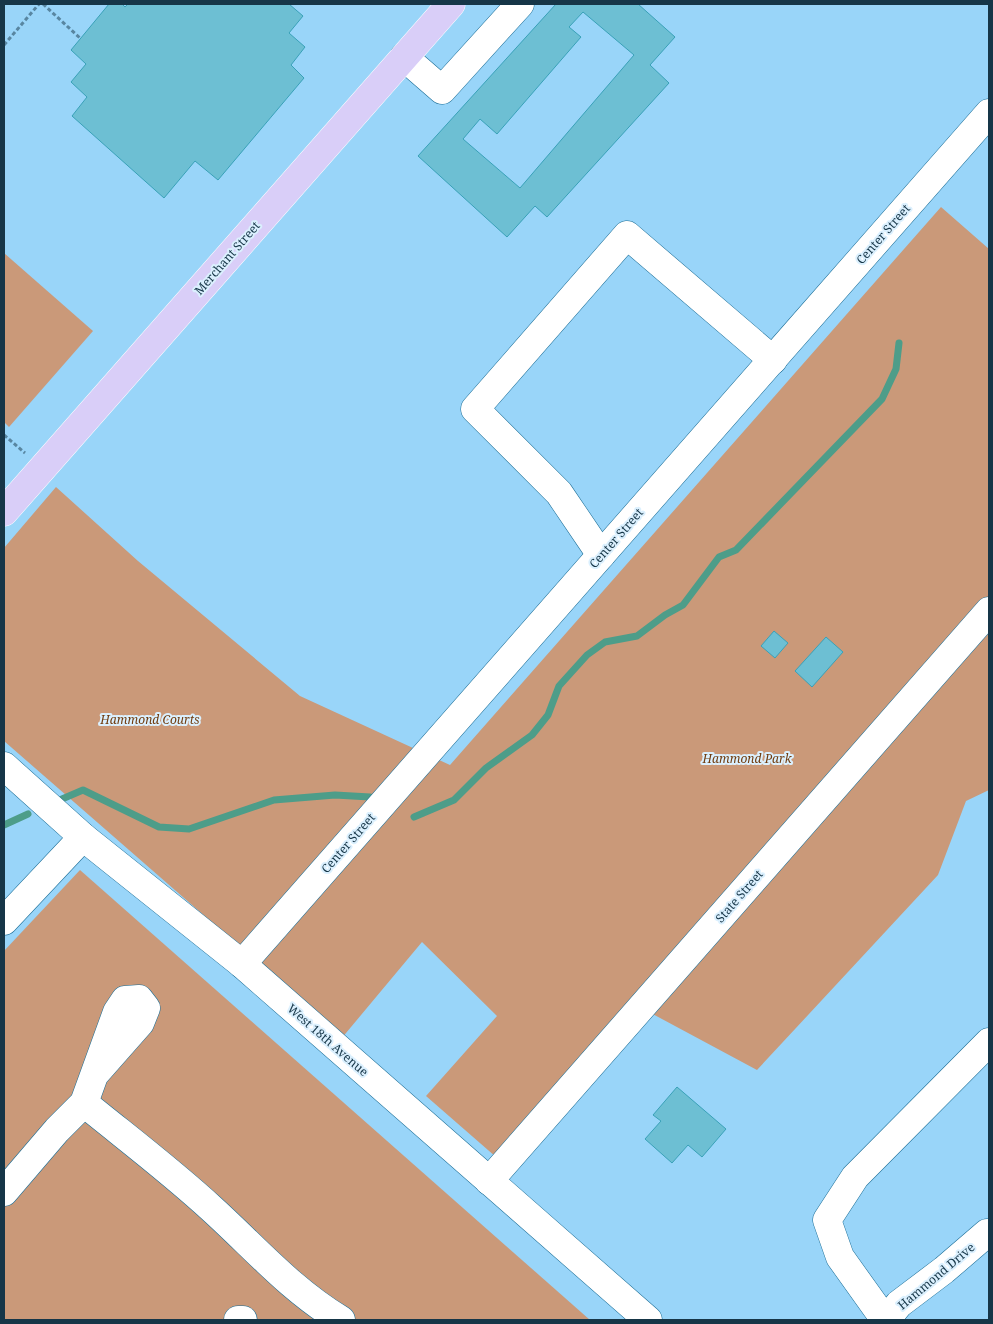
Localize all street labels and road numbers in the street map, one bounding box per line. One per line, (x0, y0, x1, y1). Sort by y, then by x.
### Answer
street label: Center Street (852, 200, 914, 268)
street label: Merchant Street (190, 218, 264, 298)
street label: Center Street (585, 504, 647, 572)
street label: Center Street (317, 809, 379, 877)
street label: State Street (711, 866, 767, 926)
street label: West 18th Avenue (284, 1000, 372, 1080)
street label: Hammond Drive (894, 1239, 978, 1313)

